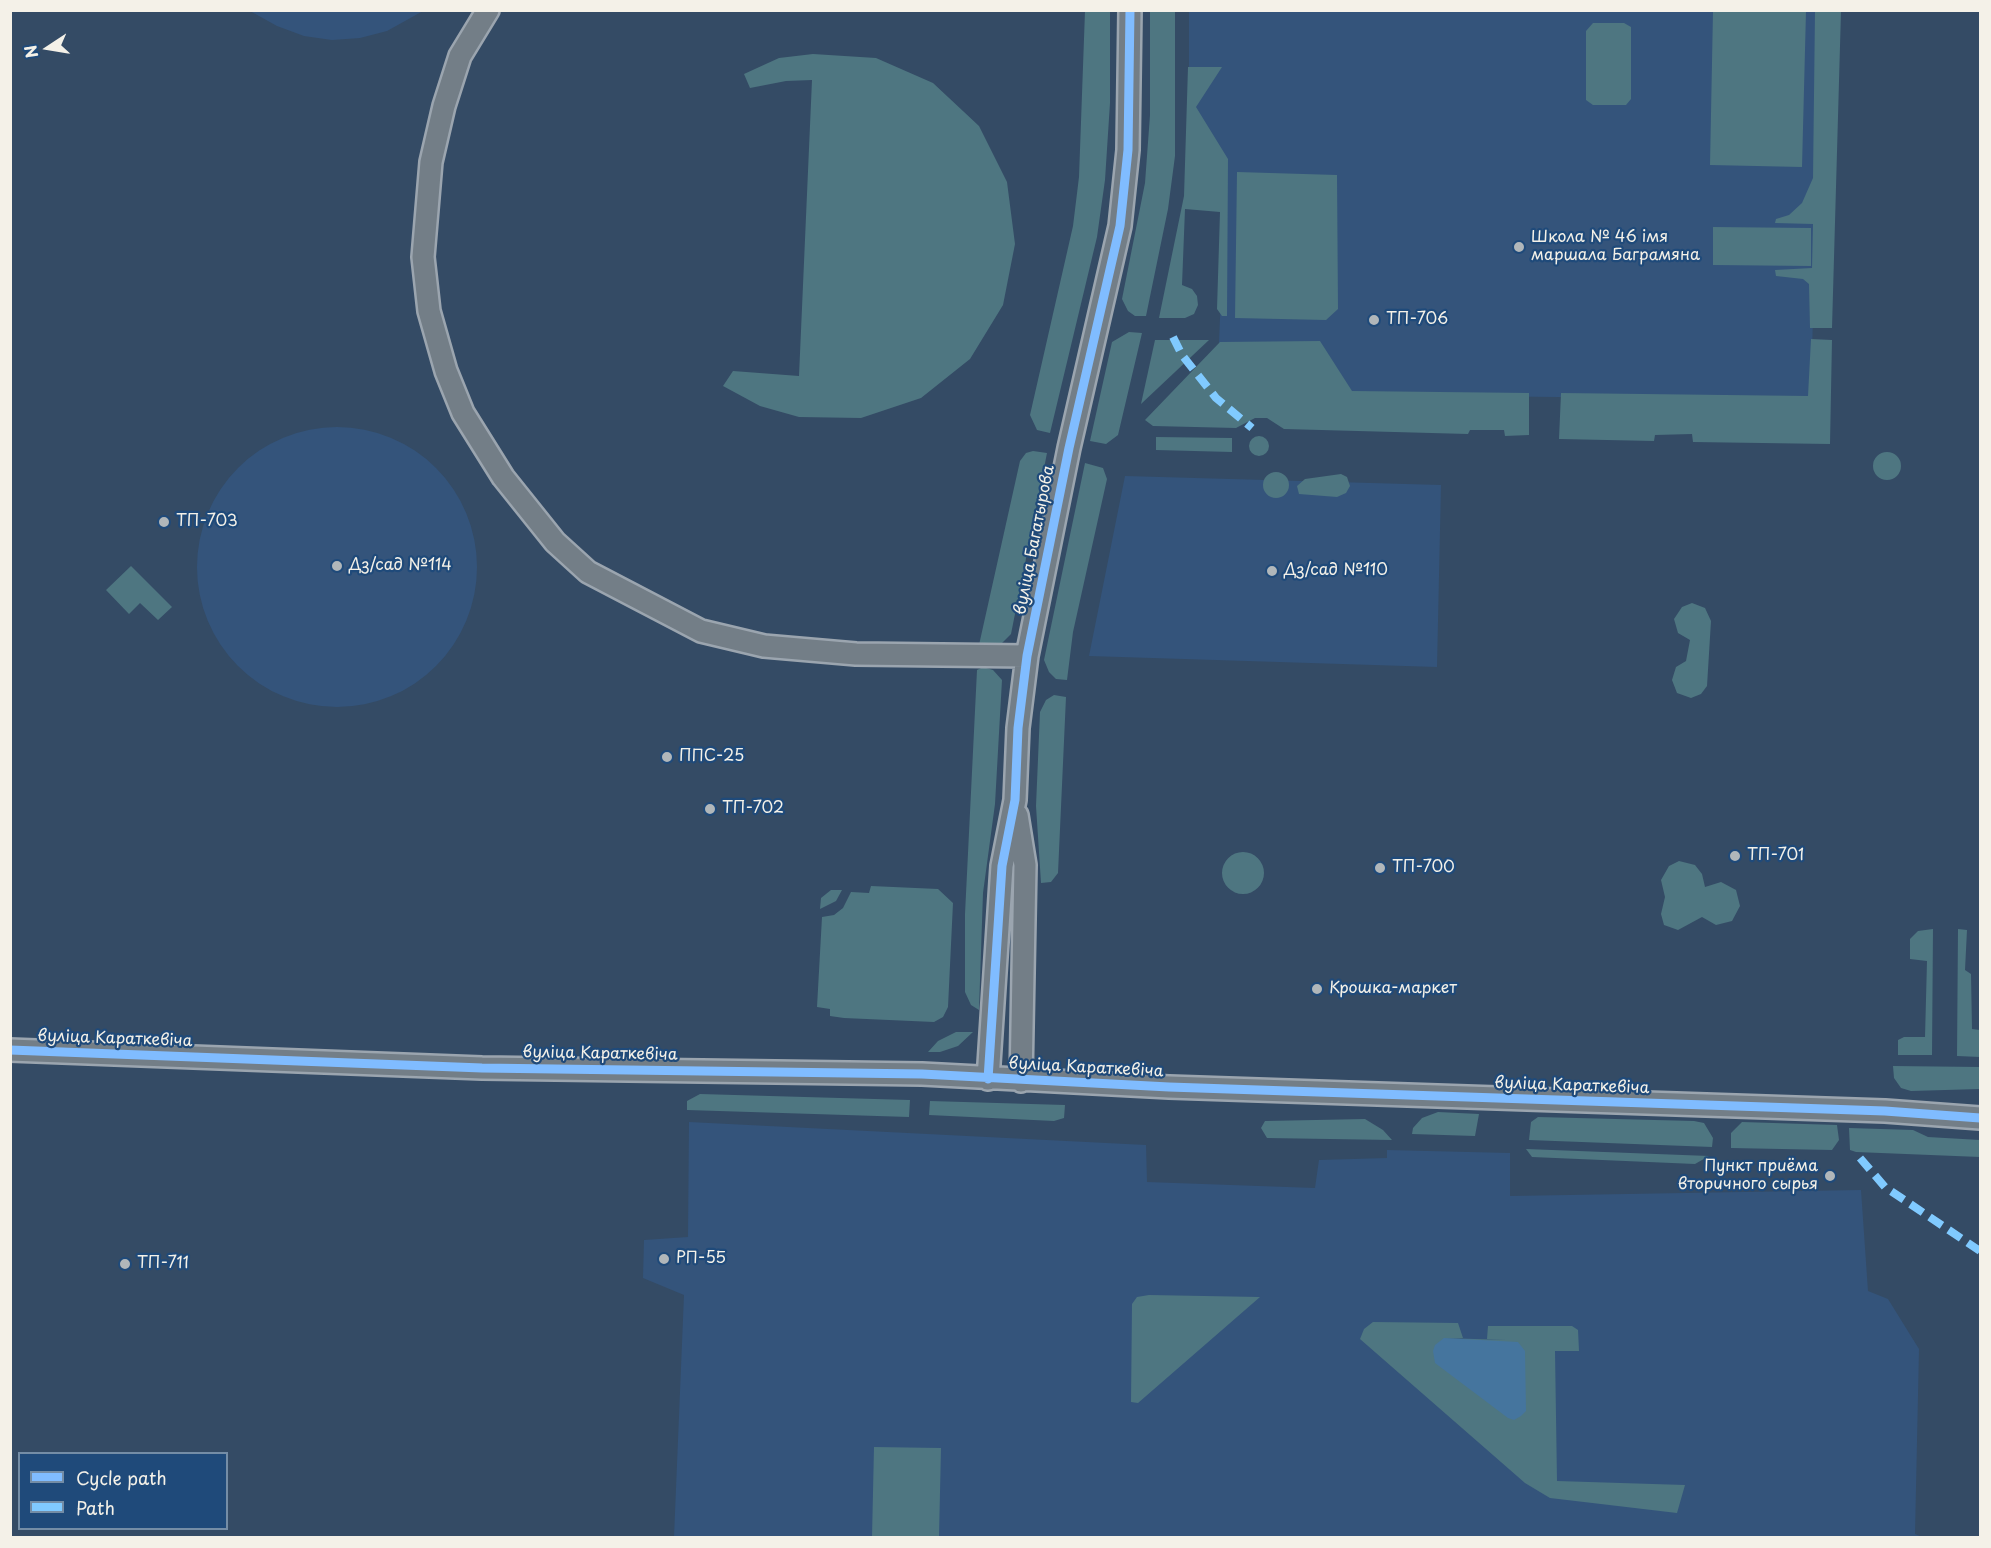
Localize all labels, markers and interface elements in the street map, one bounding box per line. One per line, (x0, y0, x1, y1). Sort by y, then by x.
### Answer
north arrow (18, 18, 78, 78)
text: N (17, 43, 43, 60)
place label: Школа № 46 імя маршала Баграмяна (1531, 228, 1700, 266)
marker: Школа № 46 імя маршала Баграмяна (1512, 240, 1526, 254)
place label: ТП-706 (1386, 310, 1448, 330)
marker: ТП-706 (1367, 313, 1381, 327)
street label: вуліца Багатырова (1011, 464, 1059, 616)
place label: ТП-703 (176, 512, 238, 532)
marker: ТП-703 (157, 515, 171, 529)
place label: Дз/сад №114 (349, 556, 452, 576)
marker: Дз/сад №114 (330, 559, 344, 573)
place label: Дз/сад №110 (1284, 561, 1388, 581)
marker: Дз/сад №110 (1265, 564, 1279, 578)
place label: ППС-25 (679, 747, 744, 767)
marker: ППС-25 (660, 750, 674, 764)
place label: ТП-702 (722, 799, 784, 819)
marker: ТП-702 (703, 802, 717, 816)
place label: ТП-701 (1747, 846, 1804, 866)
marker: ТП-701 (1728, 849, 1742, 863)
place label: ТП-700 (1392, 858, 1455, 878)
marker: ТП-700 (1373, 861, 1387, 875)
place label: Крошка-маркет (1329, 979, 1457, 999)
marker: Крошка-маркет (1310, 982, 1324, 996)
street label: вуліца Караткевіча (37, 1027, 193, 1051)
street label: вуліца Караткевіча (522, 1043, 678, 1065)
street label: вуліца Караткевіча (1008, 1054, 1164, 1082)
street label: вуліца Караткевіча (1494, 1074, 1650, 1098)
place label: Пункт приёма вторичного сырья (1678, 1157, 1818, 1195)
marker: Пункт приёма вторичного сырья (1823, 1169, 1837, 1183)
place label: РП-55 (676, 1249, 726, 1269)
marker: РП-55 (657, 1252, 671, 1266)
place label: ТП-711 (137, 1254, 189, 1274)
marker: ТП-711 (118, 1257, 132, 1271)
legend (18, 1452, 228, 1530)
text: Cycle path (76, 1464, 167, 1491)
text: Path (76, 1494, 115, 1521)

